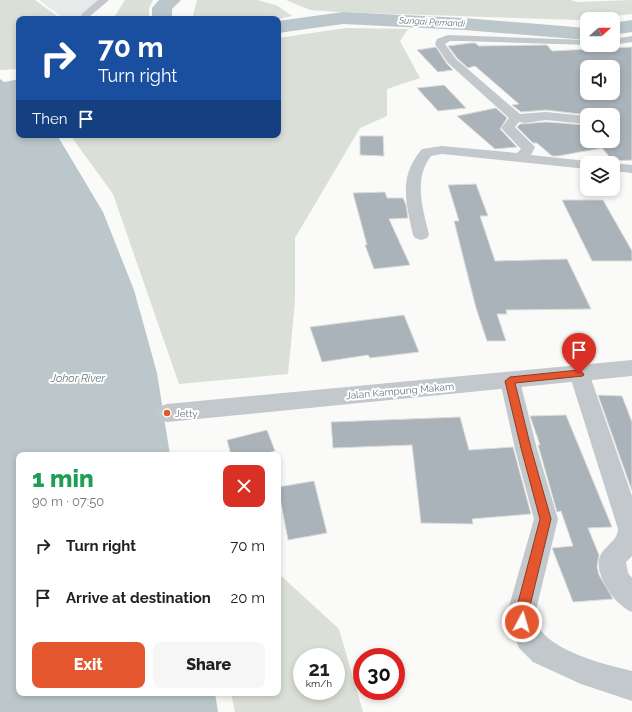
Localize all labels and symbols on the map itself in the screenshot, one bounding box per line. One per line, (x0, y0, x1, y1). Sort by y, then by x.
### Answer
north arrow (580, 12, 620, 52)
water label: Sungai Pemandi (398, 15, 466, 29)
pin (562, 333, 596, 374)
water label: Johor River (50, 372, 106, 385)
street label: Jalan Kampung Makam (345, 381, 455, 401)
marker: Jetty (162, 408, 172, 418)
place label: Jetty (175, 408, 198, 419)
position arrow (501, 601, 543, 643)
speed limit sign: 30 (353, 648, 405, 700)

